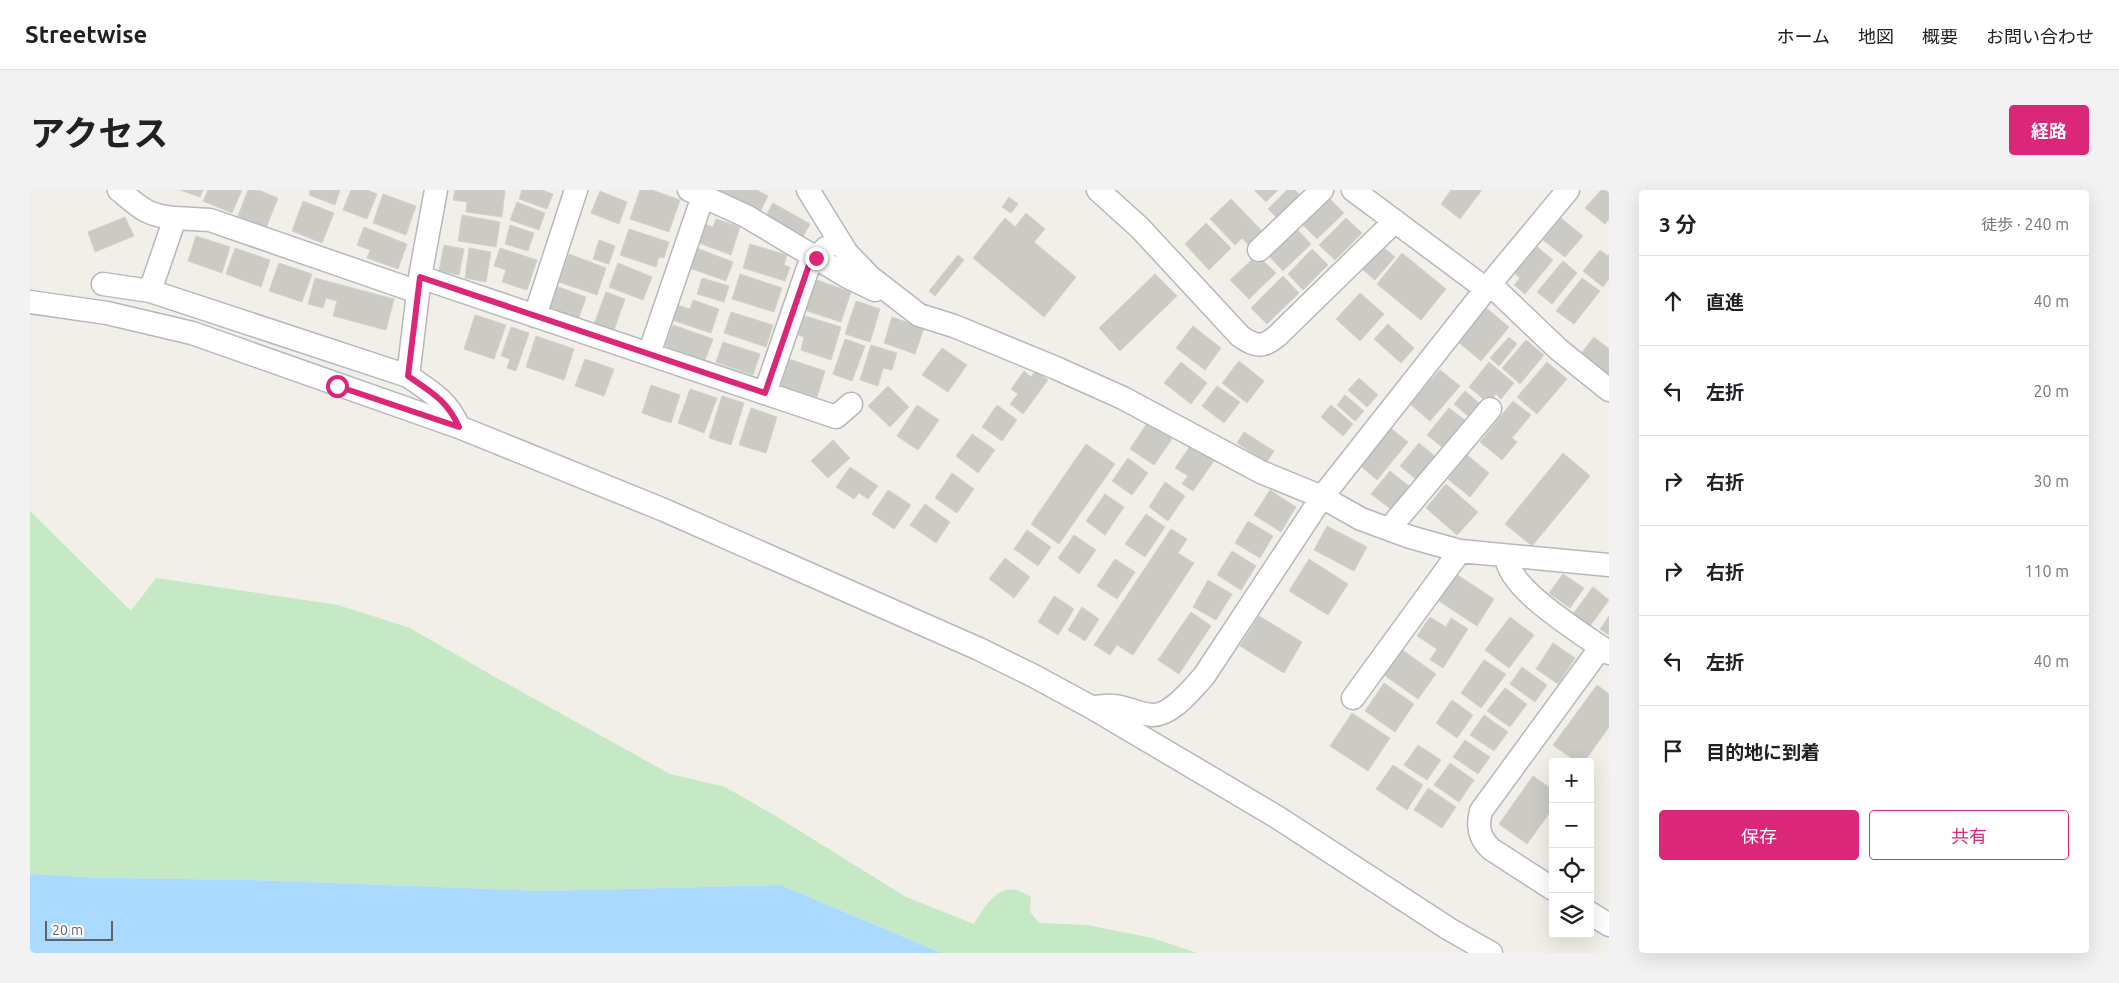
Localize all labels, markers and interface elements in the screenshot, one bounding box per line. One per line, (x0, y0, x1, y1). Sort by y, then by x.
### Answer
text: Streetwise (25, 21, 147, 48)
text: ホーム (1777, 26, 1830, 46)
text: 地図 (1858, 26, 1894, 46)
text: 概要 (1922, 26, 1958, 46)
text: お問い合わせ (1986, 26, 2094, 46)
button: 経路 (2009, 105, 2089, 155)
text: アクセス (30, 113, 168, 153)
text: 3 分 (1659, 212, 1697, 236)
text: 徒歩 · 240 m (1981, 215, 2069, 233)
route end (805, 247, 828, 270)
icon: ahead (1659, 287, 1687, 315)
text: 直進 (1706, 291, 1744, 313)
text: 40 m (2033, 292, 2069, 310)
route start (326, 375, 349, 398)
icon: left (1659, 377, 1687, 405)
text: 左折 (1706, 381, 1744, 403)
text: 20 m (2033, 382, 2069, 400)
icon: right (1659, 467, 1687, 495)
text: 右折 (1706, 471, 1744, 493)
text: 30 m (2033, 472, 2069, 490)
icon: right (1659, 557, 1687, 585)
text: 右折 (1706, 561, 1744, 583)
text: 110 m (2024, 562, 2069, 580)
icon: left (1659, 647, 1687, 675)
text: 左折 (1706, 651, 1744, 673)
text: 40 m (2033, 652, 2069, 670)
icon: arrive (1659, 737, 1687, 765)
text: 目的地に到着 (1706, 741, 1820, 763)
map controls (1549, 758, 1594, 938)
button: + (1549, 758, 1594, 803)
button: − (1549, 803, 1594, 848)
button: 保存 (1659, 810, 1859, 860)
button: 共有 (1869, 810, 2069, 860)
button: locate (1549, 848, 1594, 893)
button: layers (1549, 893, 1594, 938)
scale bar (45, 918, 112, 941)
text: 20 m (52, 922, 83, 938)

